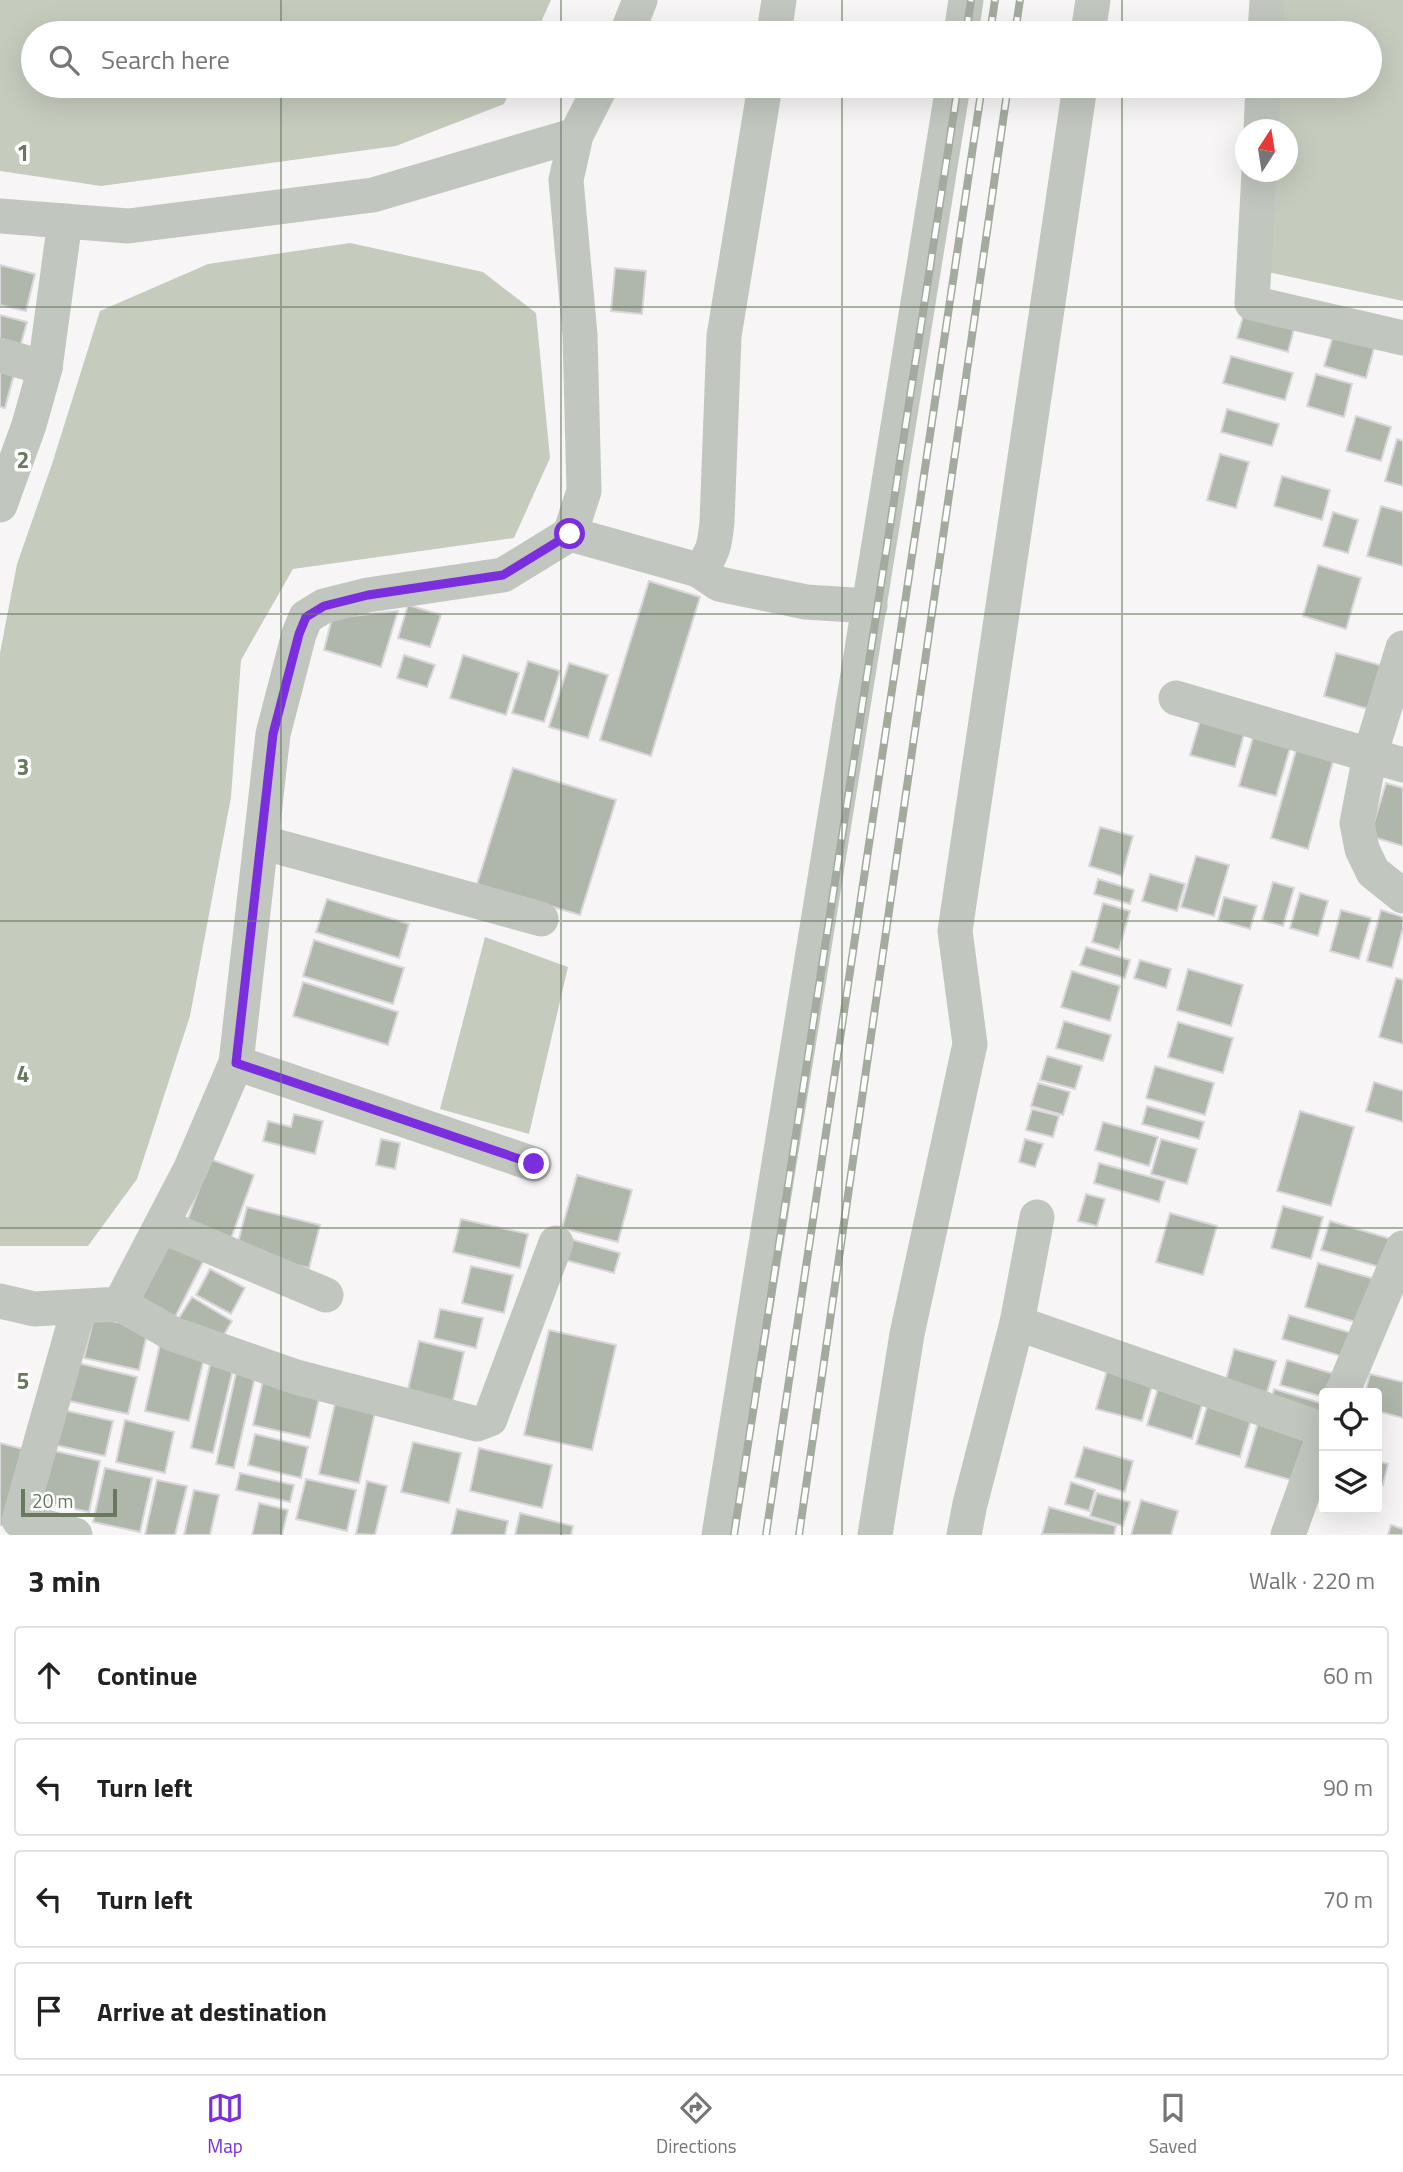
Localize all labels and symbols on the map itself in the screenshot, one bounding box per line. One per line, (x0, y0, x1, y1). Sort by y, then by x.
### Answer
north arrow (1235, 119, 1298, 182)
text: 1 (17, 135, 29, 170)
text: 2 (17, 442, 29, 477)
route start (554, 518, 585, 549)
text: 3 (17, 749, 29, 784)
text: 4 (17, 1056, 29, 1091)
route end (518, 1148, 549, 1179)
text: 5 (17, 1363, 29, 1398)
scale bar (21, 1486, 117, 1518)

